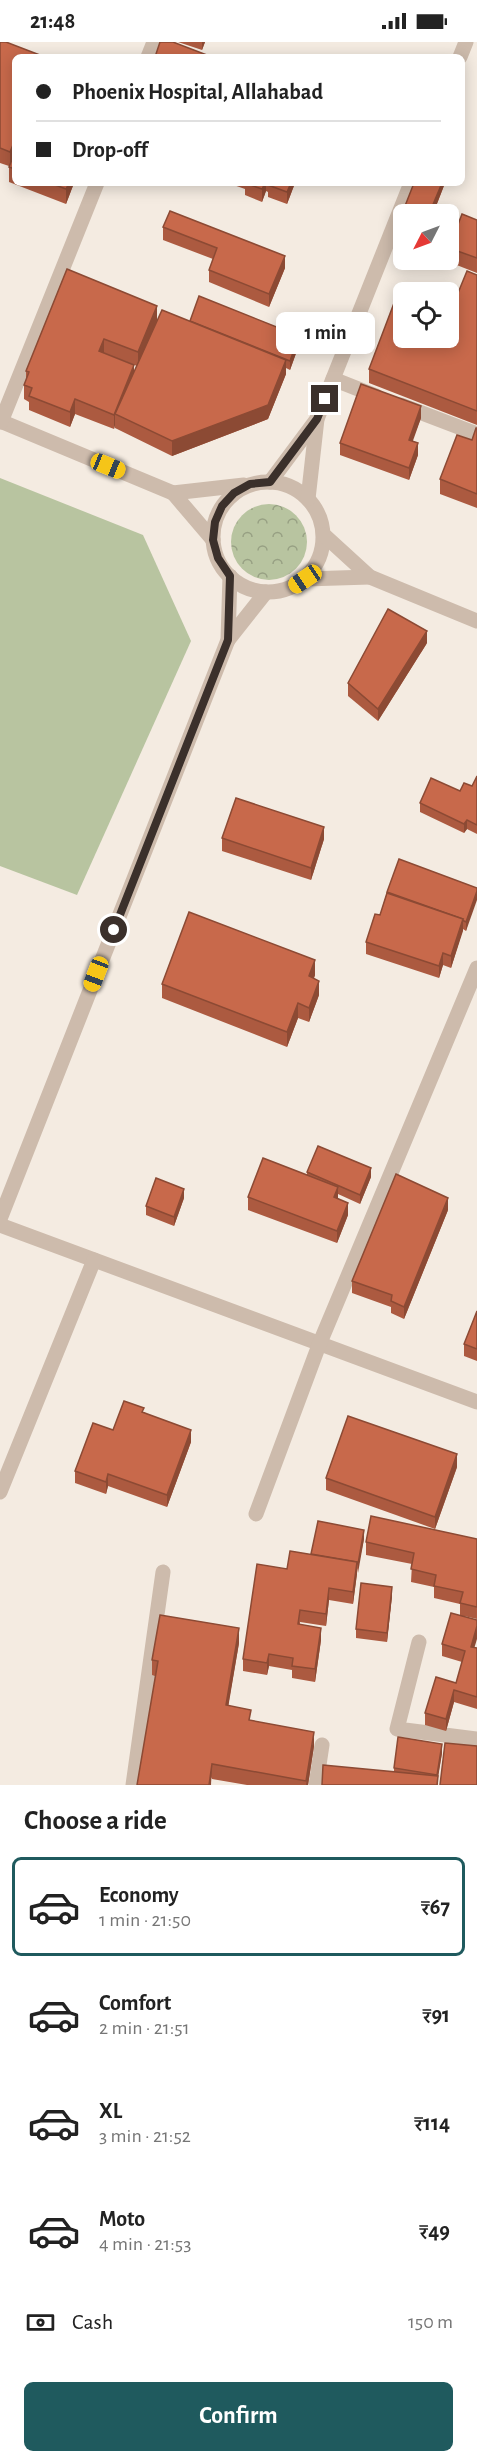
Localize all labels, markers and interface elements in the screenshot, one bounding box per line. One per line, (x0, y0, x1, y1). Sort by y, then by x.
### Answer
text: 21:48 (30, 10, 75, 32)
text: Phoenix Hospital, Allahabad (72, 81, 323, 103)
text: Drop-off (72, 139, 148, 161)
north arrow (393, 204, 459, 270)
map controls (393, 204, 459, 348)
button: locate (393, 282, 459, 348)
callout: 1 min (276, 312, 374, 354)
text: 1 min (304, 323, 347, 343)
route end (311, 385, 338, 412)
car (88, 451, 128, 481)
car (285, 561, 325, 597)
route start (100, 916, 127, 943)
car (81, 954, 111, 994)
text: Choose a ride (24, 1807, 167, 1834)
icon: car (27, 1880, 81, 1934)
text: Economy (99, 1884, 179, 1906)
text: ₹67 (421, 1896, 450, 1918)
text: 1 min · 21:50 (99, 1910, 191, 1930)
icon: car (27, 1988, 81, 2042)
text: Comfort (99, 1992, 171, 2014)
text: ₹91 (422, 2004, 450, 2026)
text: 2 min · 21:51 (99, 2018, 190, 2038)
icon: car (27, 2096, 81, 2150)
text: XL (99, 2100, 122, 2122)
text: ₹114 (414, 2112, 450, 2134)
text: 3 min · 21:52 (99, 2126, 191, 2146)
icon: car (27, 2204, 81, 2258)
text: Moto (99, 2208, 145, 2230)
text: ₹49 (419, 2220, 450, 2242)
text: 4 min · 21:53 (99, 2234, 191, 2254)
icon: cash (24, 2306, 57, 2339)
text: Cash (72, 2311, 113, 2333)
text: 150 m (408, 2312, 453, 2332)
button: Confirm (24, 2382, 453, 2451)

